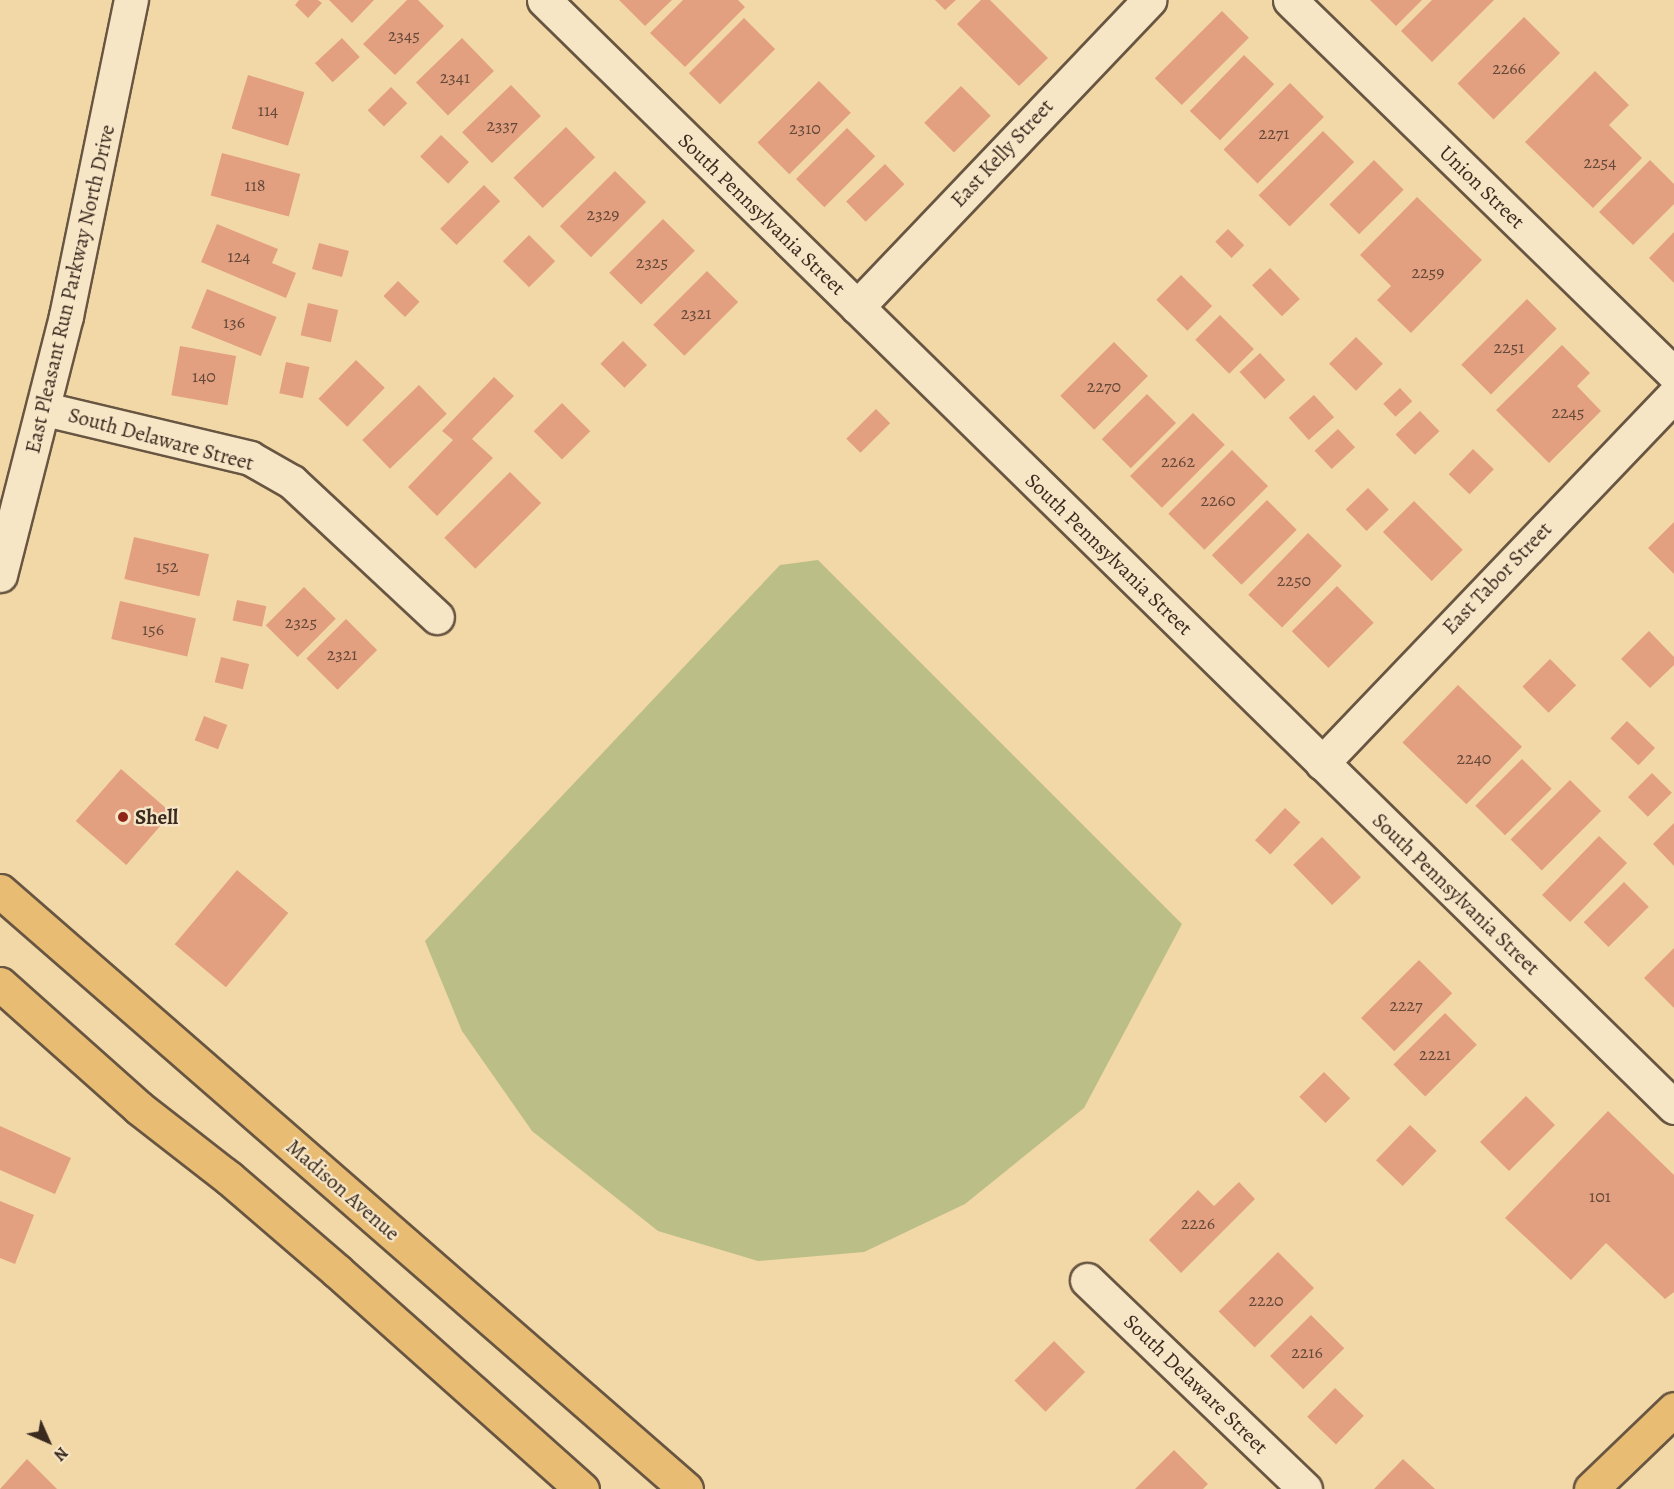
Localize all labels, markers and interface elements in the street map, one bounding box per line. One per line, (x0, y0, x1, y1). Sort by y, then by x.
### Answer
house number: 2345 (388, 24, 420, 46)
house number: 2266 (1492, 57, 1526, 79)
house number: 2341 (440, 66, 470, 88)
street label: East Kelly Street (945, 94, 1059, 212)
house number: 114 (258, 99, 278, 121)
house number: 2337 (486, 114, 518, 136)
house number: 2310 (789, 117, 821, 139)
street label: East Pleasant Run Parkway North Drive (20, 122, 120, 456)
house number: 2271 (1259, 122, 1289, 144)
street label: South Pennsylvania Street (673, 128, 851, 300)
street label: Union Street (1434, 140, 1530, 234)
house number: 2254 (1584, 151, 1616, 173)
house number: 118 (244, 174, 266, 196)
house number: 2329 (587, 203, 619, 225)
house number: 124 (228, 245, 250, 267)
house number: 2325 (636, 251, 668, 273)
house number: 2259 (1411, 261, 1445, 283)
house number: 2321 (681, 302, 711, 324)
house number: 136 (223, 311, 245, 333)
house number: 2251 (1494, 336, 1524, 358)
house number: 140 (192, 365, 216, 387)
house number: 2270 (1087, 375, 1121, 397)
house number: 2245 (1552, 401, 1584, 423)
street label: South Delaware Street (66, 402, 256, 476)
house number: 2262 (1161, 450, 1195, 472)
street label: South Pennsylvania Street (1020, 468, 1198, 640)
house number: 2260 (1200, 489, 1236, 511)
street label: East Tabor Street (1437, 517, 1557, 639)
house number: 152 (156, 555, 178, 577)
house number: 2250 (1277, 569, 1311, 591)
house number: 2325 (285, 611, 317, 633)
house number: 156 (142, 618, 164, 640)
house number: 2321 (327, 643, 357, 665)
house number: 2240 (1457, 747, 1491, 769)
place label: Shell (135, 804, 178, 830)
street label: South Pennsylvania Street (1367, 808, 1545, 980)
marker: Shell (116, 810, 130, 824)
house number: 2227 (1389, 994, 1423, 1016)
house number: 2221 (1419, 1043, 1451, 1065)
street label: Madison Avenue (281, 1134, 405, 1246)
house number: 101 (1589, 1185, 1611, 1207)
house number: 2226 (1181, 1212, 1215, 1234)
house number: 2220 (1248, 1289, 1284, 1311)
street label: South Delaware Street (1119, 1309, 1273, 1459)
house number: 2216 (1291, 1341, 1323, 1363)
north arrow (18, 1411, 78, 1471)
text: N (49, 1442, 73, 1466)

